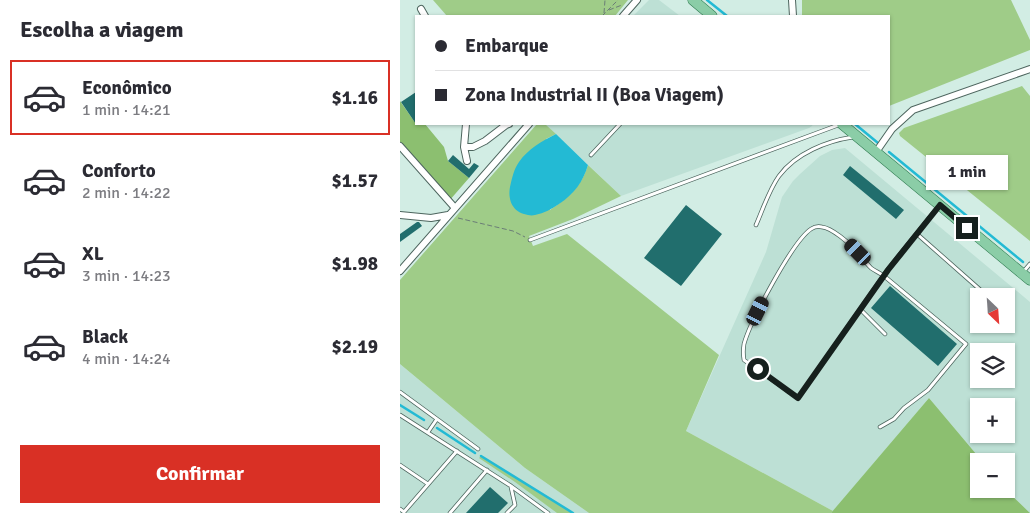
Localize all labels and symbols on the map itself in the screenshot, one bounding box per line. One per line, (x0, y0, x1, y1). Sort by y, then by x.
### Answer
callout: 1 min (926, 156, 1008, 190)
route end (956, 217, 978, 239)
car (842, 236, 873, 268)
north arrow (970, 288, 1015, 332)
car (744, 294, 771, 328)
route start (747, 358, 769, 380)

